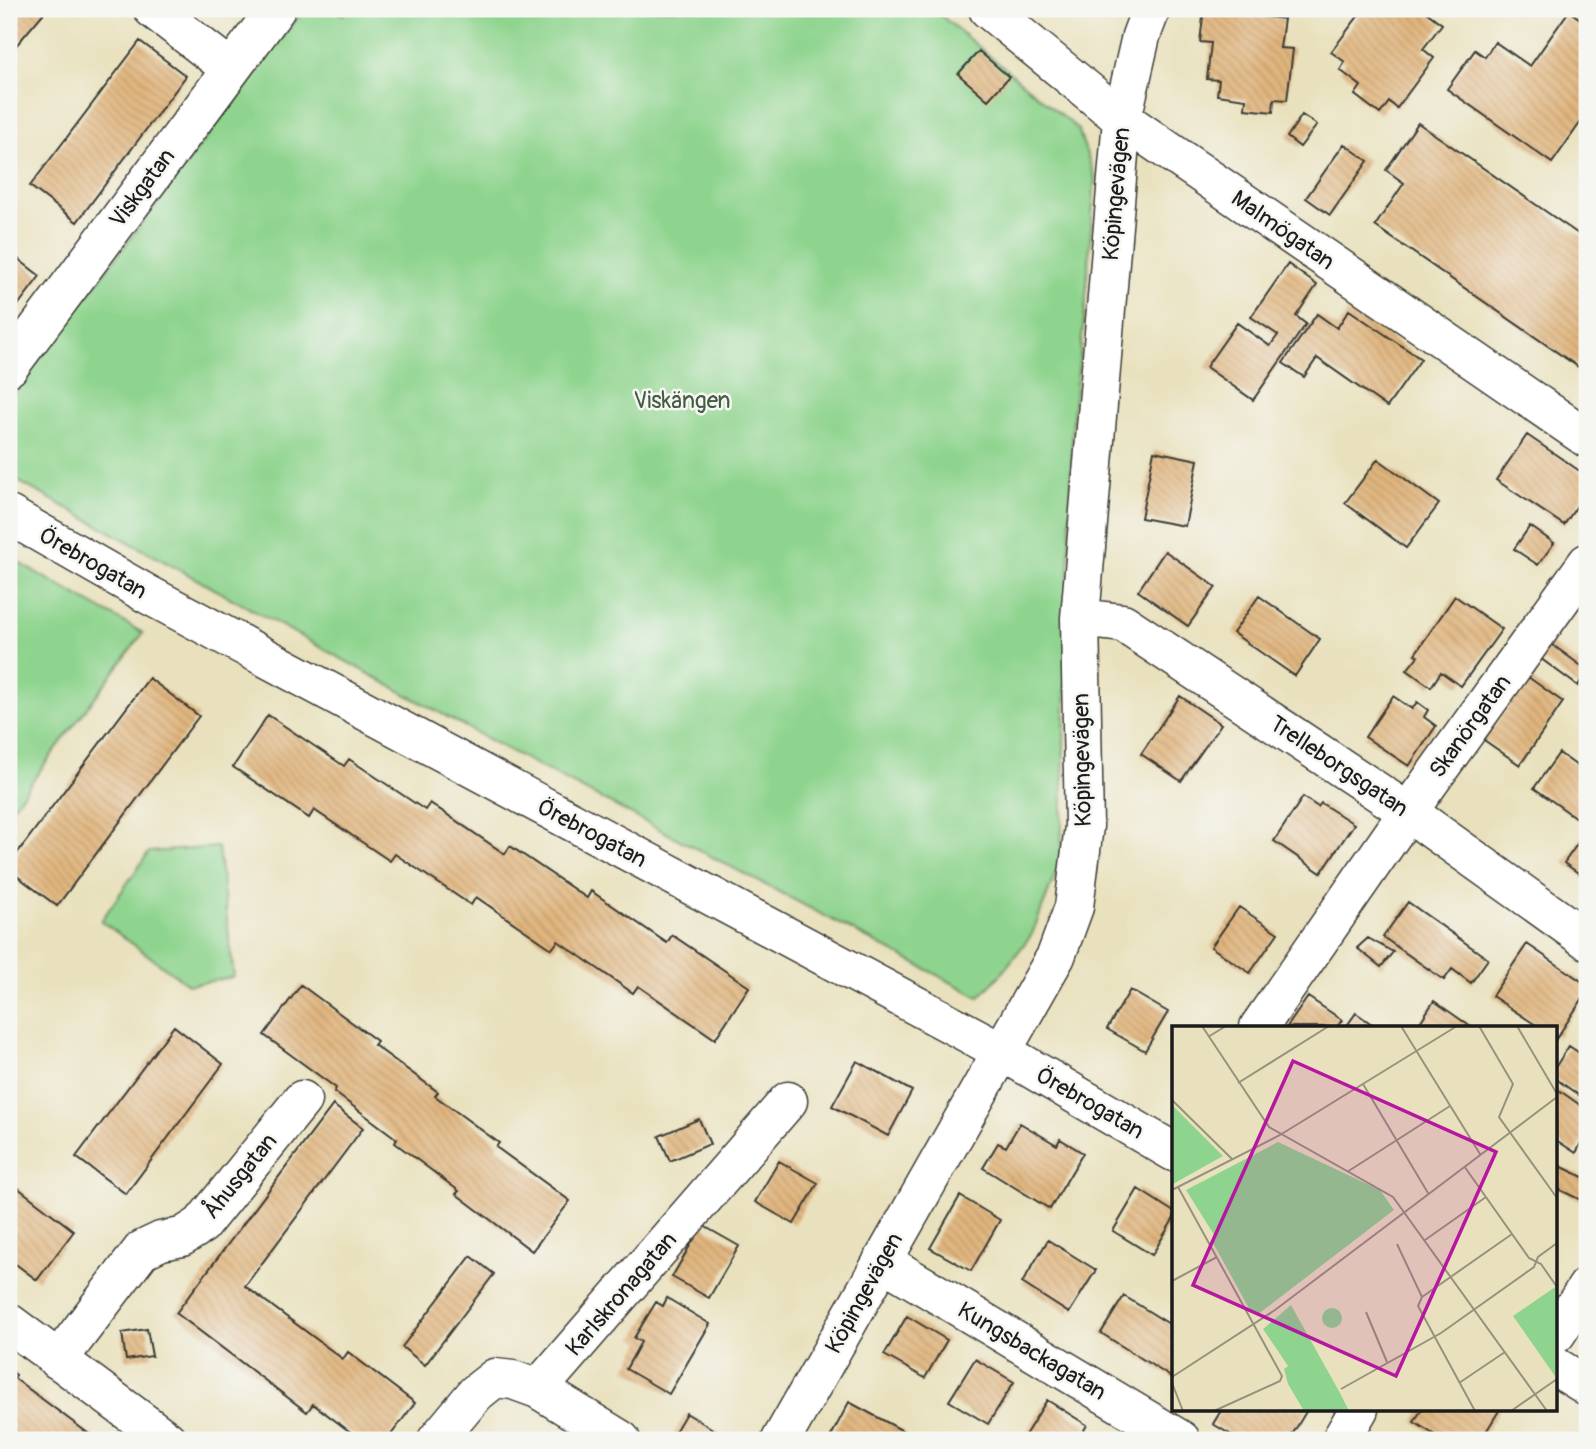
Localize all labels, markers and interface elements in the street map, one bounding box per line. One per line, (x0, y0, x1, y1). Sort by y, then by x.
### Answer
street label: Köpingevägen (1096, 126, 1136, 262)
street label: Viskgatan (103, 143, 181, 233)
street label: Malmögatan (1226, 184, 1340, 276)
park label: Viskängen (633, 386, 731, 415)
street label: Örebrogatan (34, 520, 152, 606)
street label: Skanörgatan (1423, 669, 1517, 783)
street label: Köpingevägen (1066, 693, 1098, 827)
street label: Trelleborgsgatan (1264, 709, 1414, 823)
street label: Örebrogatan (532, 792, 652, 874)
inset map (1172, 1026, 1558, 1410)
street label: Örebrogatan (1031, 1060, 1149, 1146)
street label: Åhusgatan (196, 1127, 283, 1225)
street label: Karlskronagatan (559, 1226, 683, 1362)
street label: Köpingevägen (819, 1227, 909, 1359)
street label: Kungsbackagatan (952, 1295, 1112, 1407)

